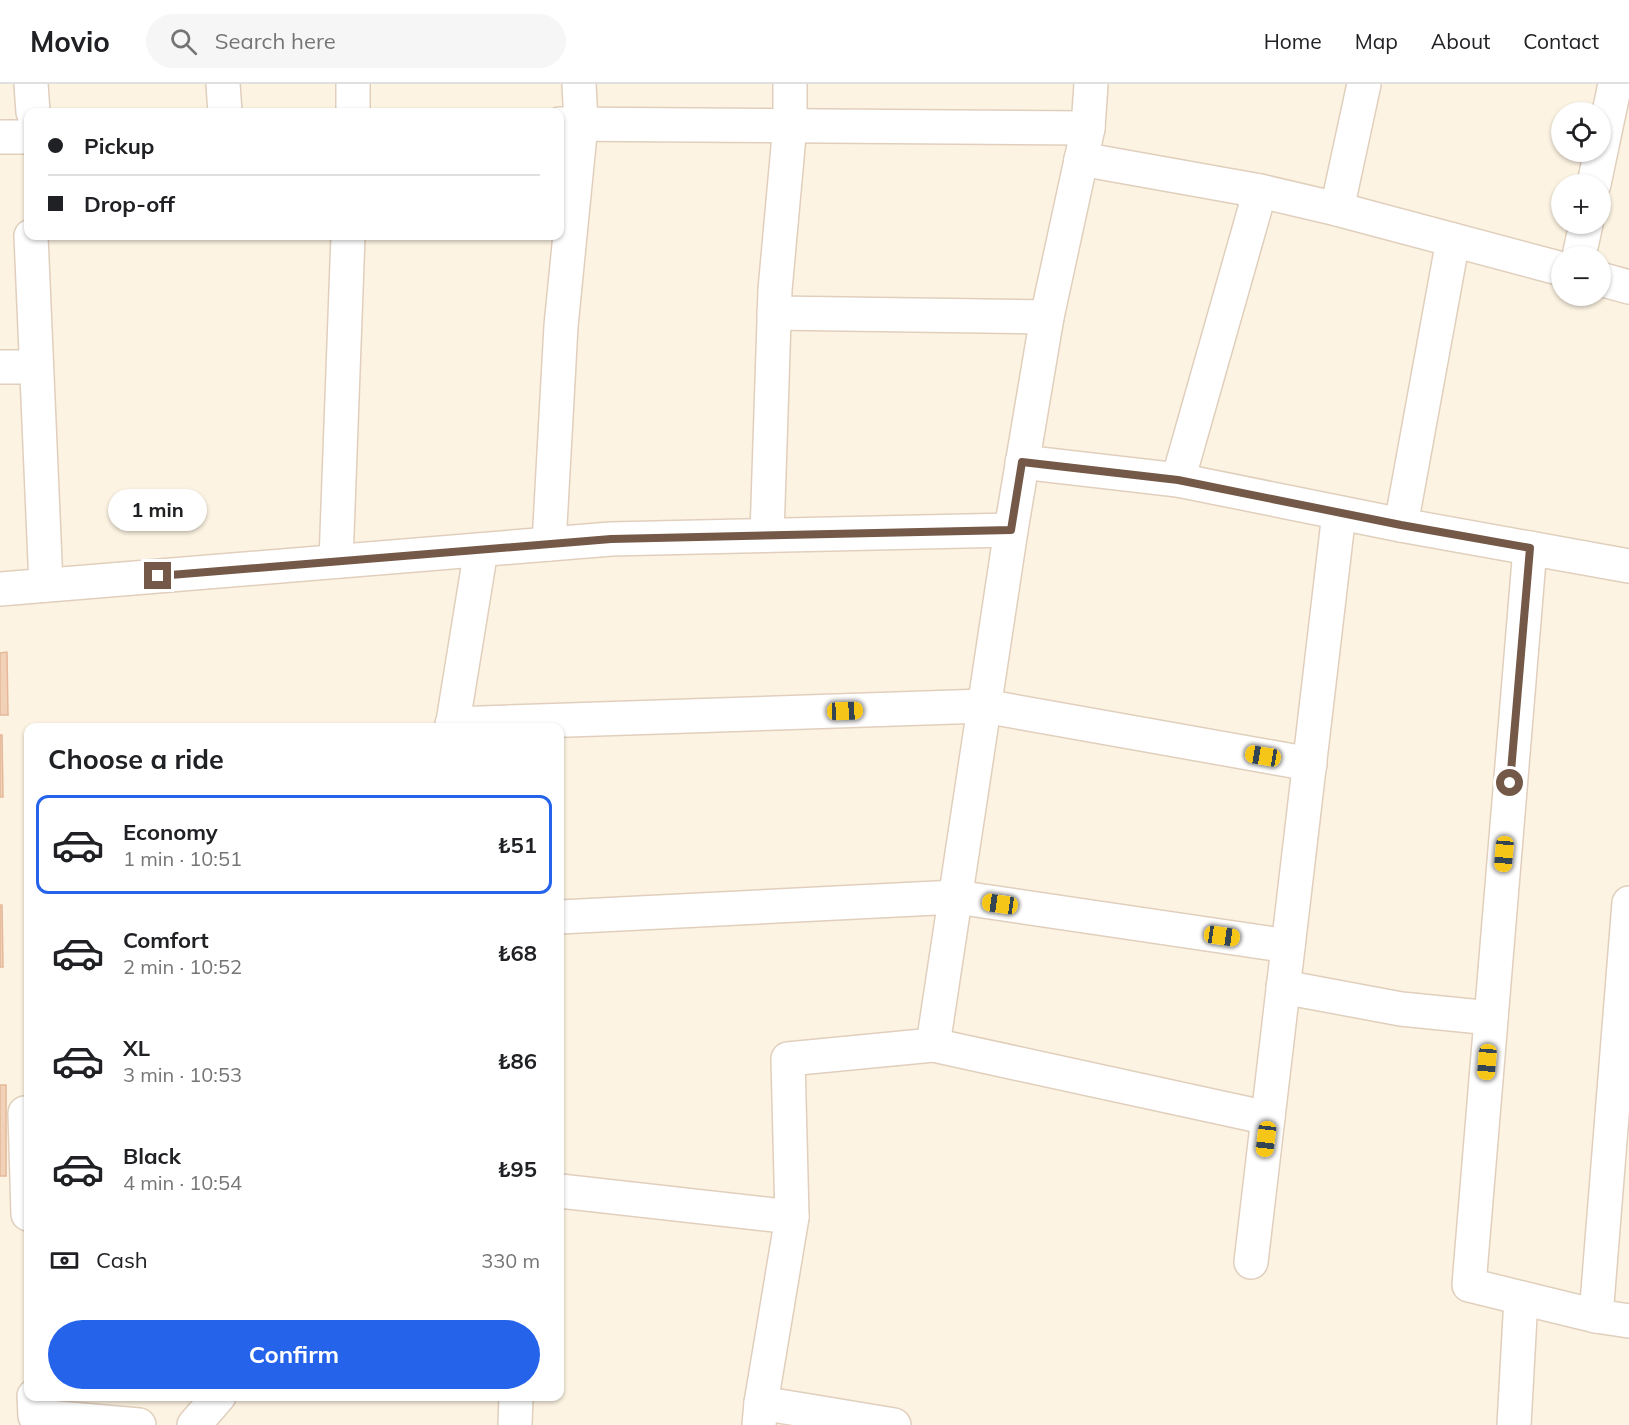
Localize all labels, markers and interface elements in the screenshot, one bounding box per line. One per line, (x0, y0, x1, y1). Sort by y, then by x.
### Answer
search box (146, 14, 566, 68)
text: Movio (30, 24, 110, 59)
icon: search (167, 25, 200, 58)
text: Search here (215, 27, 336, 55)
text: Home (1264, 28, 1322, 54)
text: Map (1355, 28, 1398, 54)
text: About (1431, 28, 1490, 54)
text: Contact (1523, 28, 1599, 54)
map controls (1551, 102, 1611, 306)
button: locate (1551, 102, 1611, 162)
text: Pickup (84, 132, 154, 160)
button: + (1551, 174, 1611, 234)
text: Drop-off (84, 190, 175, 218)
button: − (1551, 246, 1611, 306)
callout: 1 min (108, 489, 207, 531)
text: 1 min (131, 497, 184, 522)
route end (144, 562, 171, 589)
car (827, 701, 863, 721)
text: Choose a ride (48, 742, 224, 776)
car (1244, 744, 1282, 768)
route start (1496, 769, 1523, 796)
icon: car (51, 818, 105, 872)
text: Economy (123, 818, 218, 846)
text: ₺51 (497, 831, 537, 859)
car (1493, 835, 1515, 873)
text: 1 min · 10:51 (123, 846, 242, 871)
car (981, 893, 1019, 915)
car (1203, 925, 1241, 947)
icon: car (51, 926, 105, 980)
text: Comfort (123, 926, 209, 954)
text: ₺68 (497, 939, 537, 967)
text: 2 min · 10:52 (123, 954, 242, 979)
icon: car (51, 1034, 105, 1088)
text: XL (123, 1034, 150, 1062)
car (1476, 1043, 1498, 1081)
text: ₺86 (497, 1047, 537, 1075)
text: 3 min · 10:53 (123, 1062, 242, 1087)
car (1255, 1120, 1277, 1158)
icon: car (51, 1142, 105, 1196)
text: Black (123, 1142, 181, 1170)
text: ₺95 (497, 1155, 537, 1183)
text: 4 min · 10:54 (123, 1170, 242, 1195)
icon: cash (48, 1244, 81, 1277)
text: Cash (96, 1246, 148, 1274)
text: 330 m (481, 1248, 540, 1273)
button: Confirm (48, 1320, 540, 1389)

